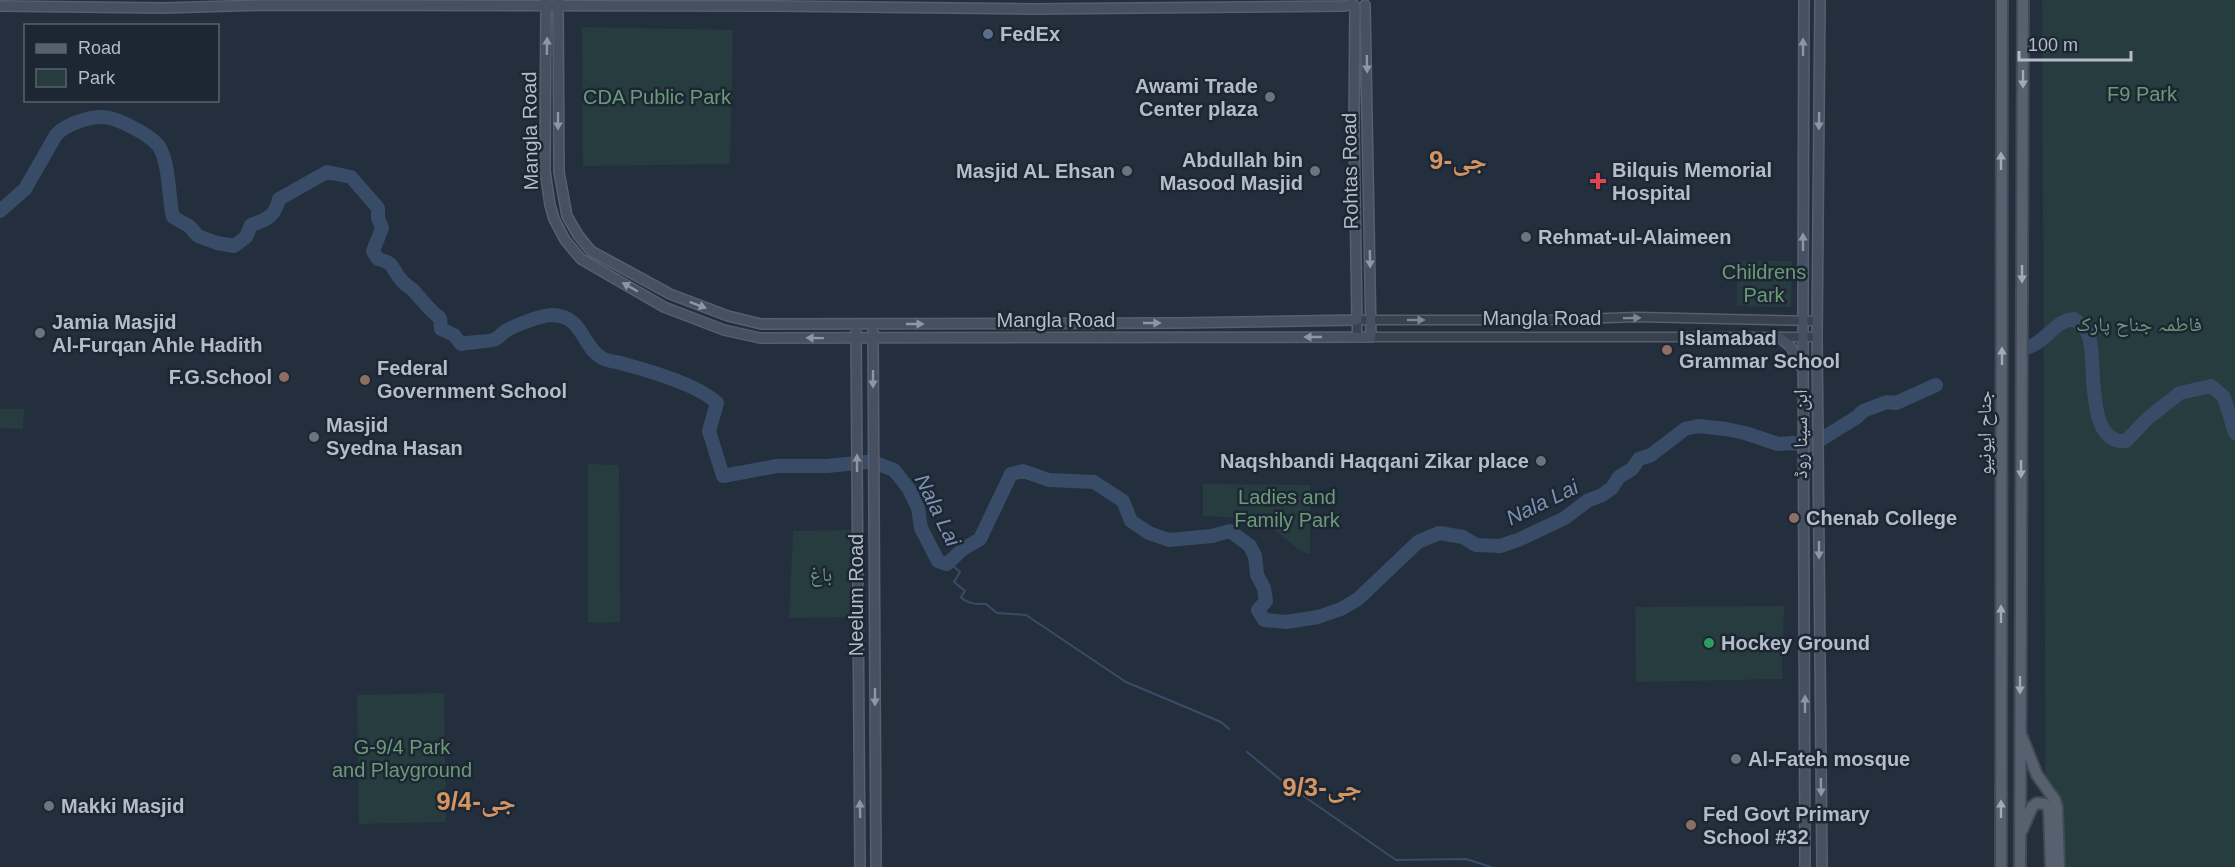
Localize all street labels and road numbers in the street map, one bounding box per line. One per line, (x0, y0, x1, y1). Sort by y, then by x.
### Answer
street label: Mangla Road (518, 71, 542, 191)
street label: Rohtas Road (1338, 112, 1362, 230)
street label: Mangla Road (1483, 307, 1601, 329)
street label: Mangla Road (997, 309, 1115, 331)
street label: ابن سینا روڈ (1789, 389, 1812, 479)
street label: جناح ایونیو (1973, 390, 1997, 475)
street label: Neelum Road (845, 534, 867, 656)

